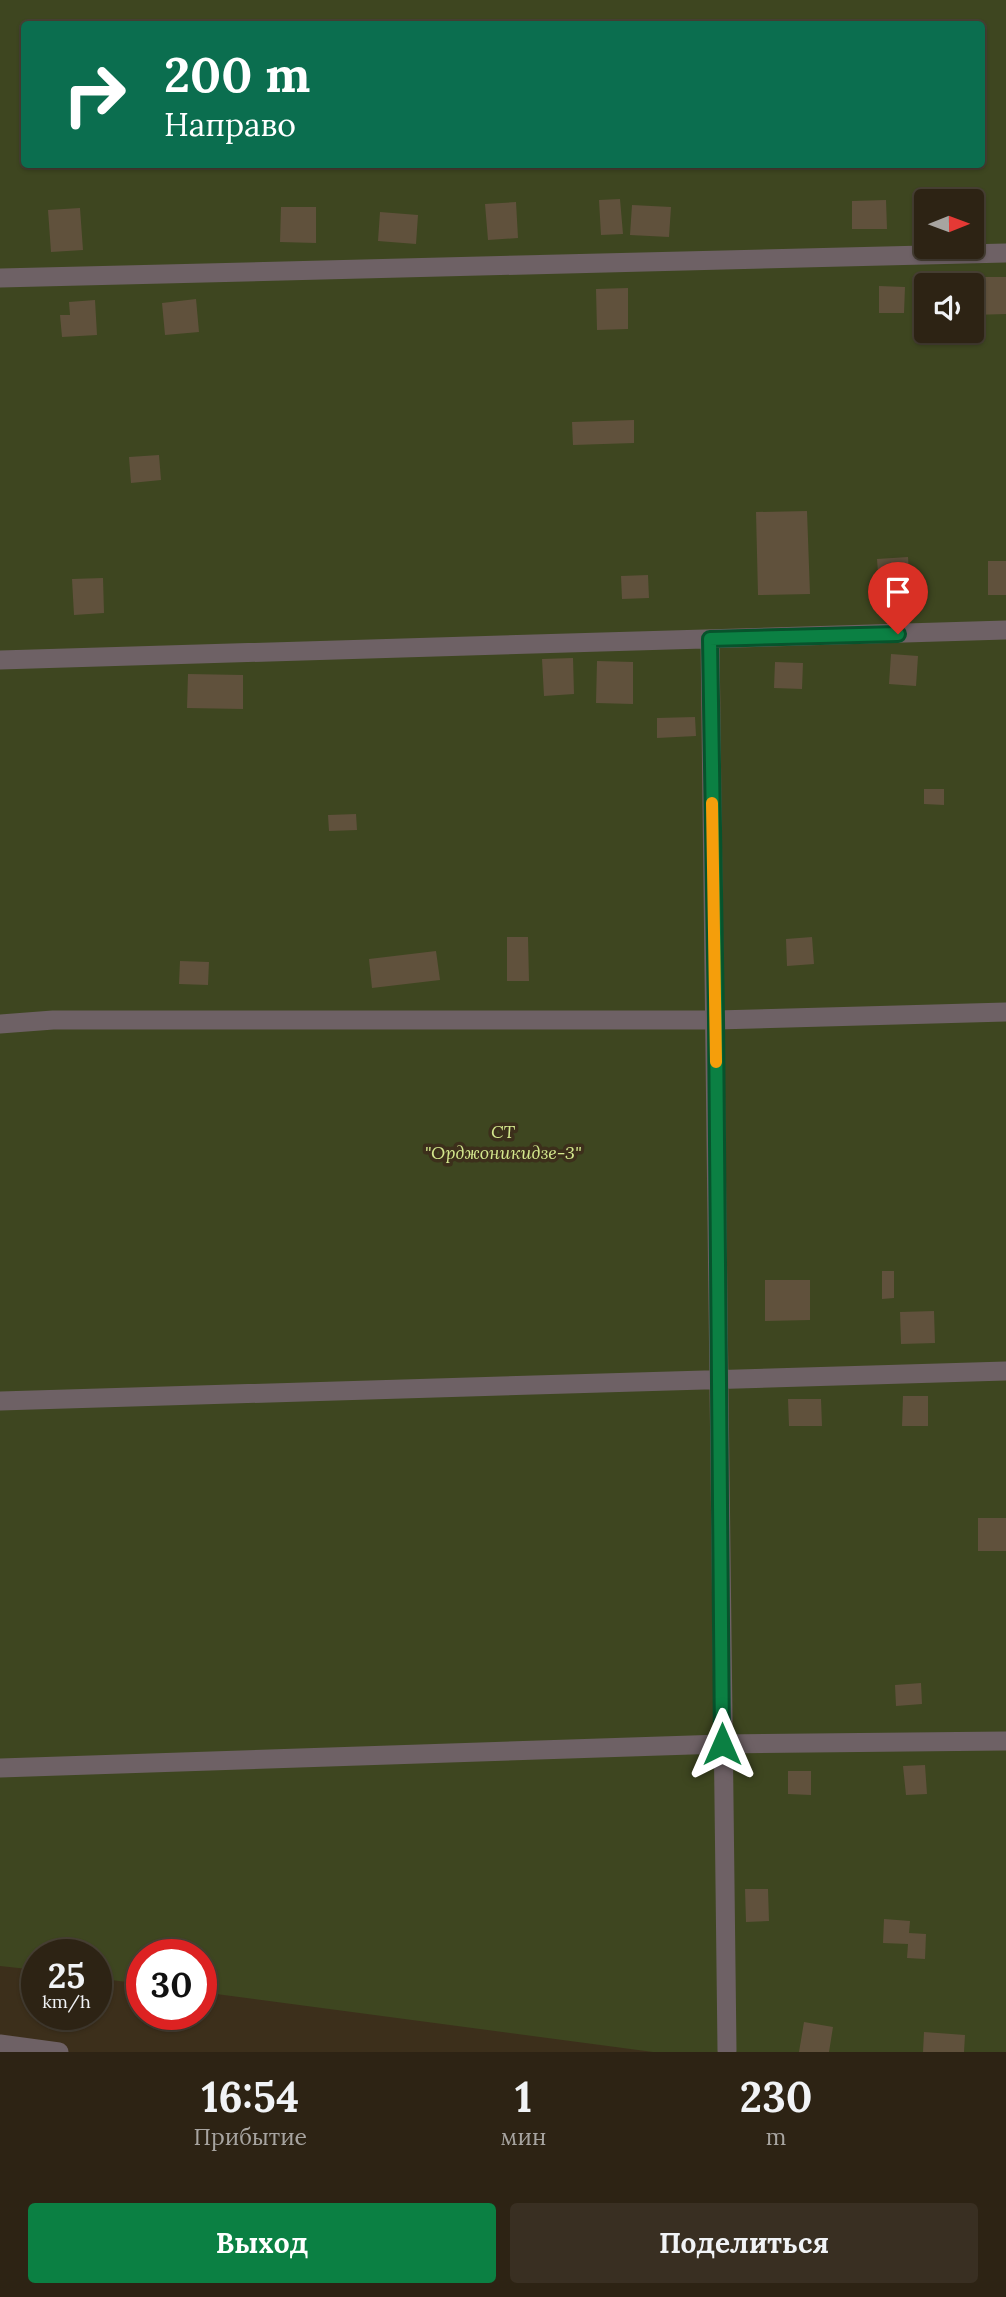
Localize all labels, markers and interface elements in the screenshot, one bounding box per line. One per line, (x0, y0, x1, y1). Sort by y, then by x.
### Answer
text: 200 m (164, 43, 310, 105)
icon: right (49, 49, 140, 140)
text: Направо (164, 104, 296, 145)
north arrow (914, 189, 984, 259)
map controls (914, 189, 984, 343)
button: sound (914, 273, 984, 343)
pin (868, 562, 928, 634)
icon: arrive (879, 573, 917, 611)
park label: СТ "Орджоникидзе-3" (425, 1120, 581, 1164)
position arrow (685, 1707, 759, 1781)
speed limit sign: 30 (126, 1939, 217, 2030)
text: 25 (48, 1953, 85, 1998)
text: km/h (42, 1990, 91, 2013)
text: 16:54 (201, 2070, 299, 2124)
text: 1 (515, 2070, 532, 2124)
text: 230 (740, 2070, 812, 2124)
text: Прибытие (194, 2122, 307, 2151)
text: мин (501, 2122, 546, 2151)
text: m (766, 2122, 786, 2151)
button: Выход (28, 2203, 496, 2283)
button: Поделиться (510, 2203, 978, 2283)

